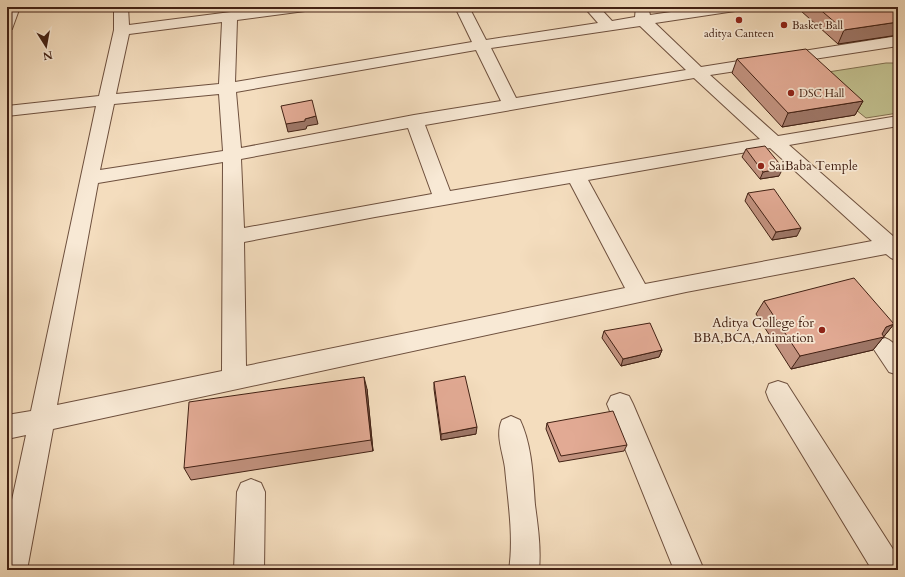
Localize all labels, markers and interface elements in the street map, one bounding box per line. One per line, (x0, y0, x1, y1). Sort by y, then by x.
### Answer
marker: aditya Canteen (734, 15, 744, 25)
place label: Basket Ball (792, 18, 843, 33)
marker: Basket Ball (779, 20, 789, 30)
north arrow (26, 26, 66, 66)
place label: aditya Canteen (704, 26, 775, 41)
text: N (41, 47, 54, 64)
place label: DSC Hall (799, 86, 845, 101)
marker: DSC Hall (786, 88, 796, 98)
place label: SaiBaba Temple (769, 157, 858, 175)
marker: SaiBaba Temple (756, 161, 766, 171)
place label: Aditya College for BBA,BCA,Animation (693, 314, 815, 347)
marker: Aditya College for BBA,BCA,Animation (817, 325, 827, 335)

